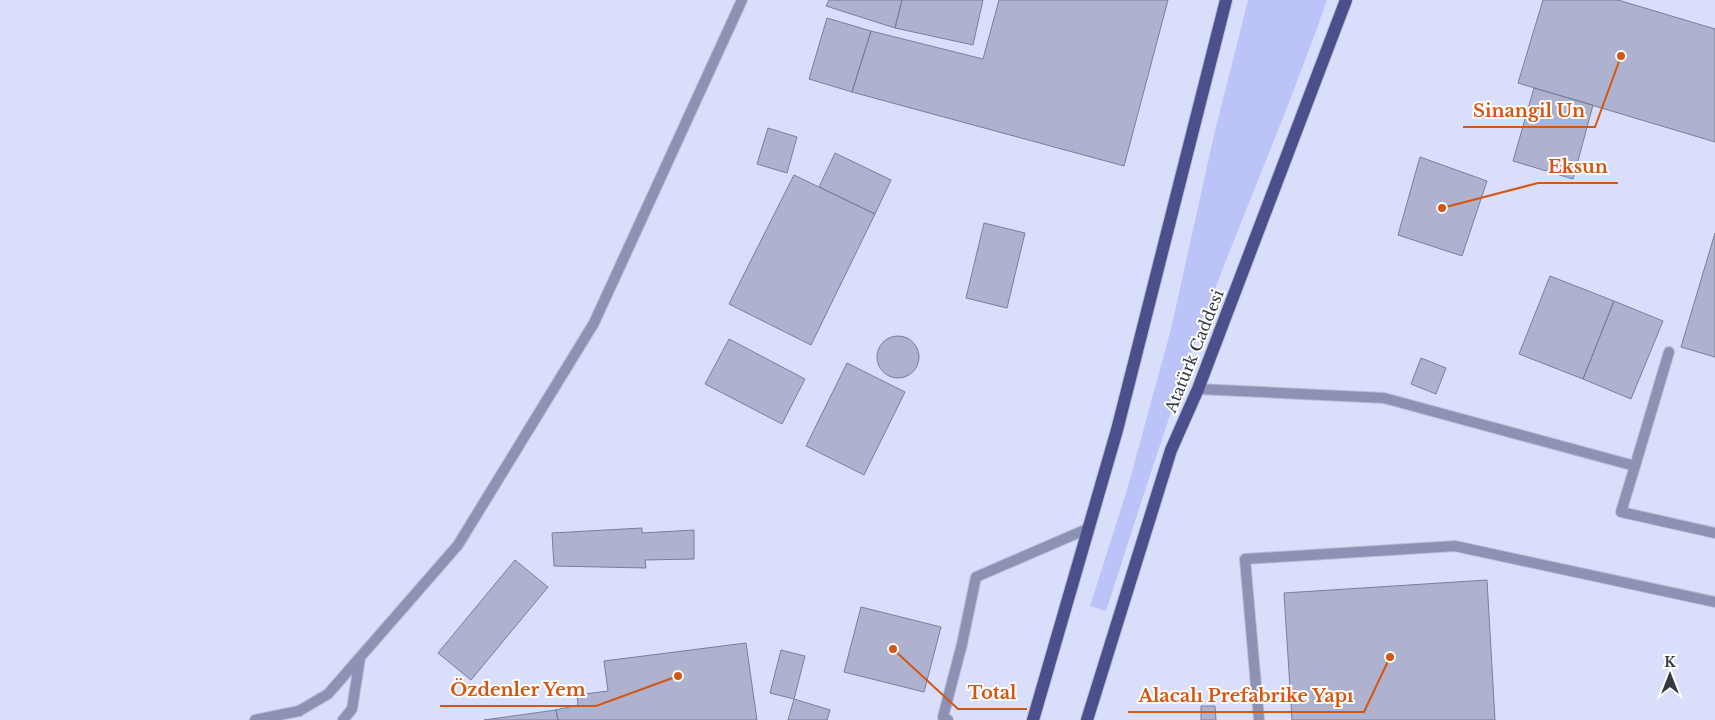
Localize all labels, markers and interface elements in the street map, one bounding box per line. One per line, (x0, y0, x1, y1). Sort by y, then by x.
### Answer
callout: Sinangil Un (1463, 94, 1595, 127)
text: Sinangil Un (1473, 100, 1585, 122)
callout: Eksun (1538, 150, 1618, 183)
text: Eksun (1548, 156, 1608, 178)
street label: Atatürk Caddesi (1160, 286, 1228, 416)
north arrow (1645, 650, 1695, 700)
text: K (1664, 653, 1676, 671)
callout: Özdenler Yem (440, 673, 596, 706)
callout: Total (958, 676, 1027, 709)
text: Özdenler Yem (450, 678, 586, 701)
callout: Alacalı Prefabrike Yapı (1128, 679, 1364, 712)
text: Total (968, 682, 1017, 704)
text: Alacalı Prefabrike Yapı (1137, 685, 1354, 707)

